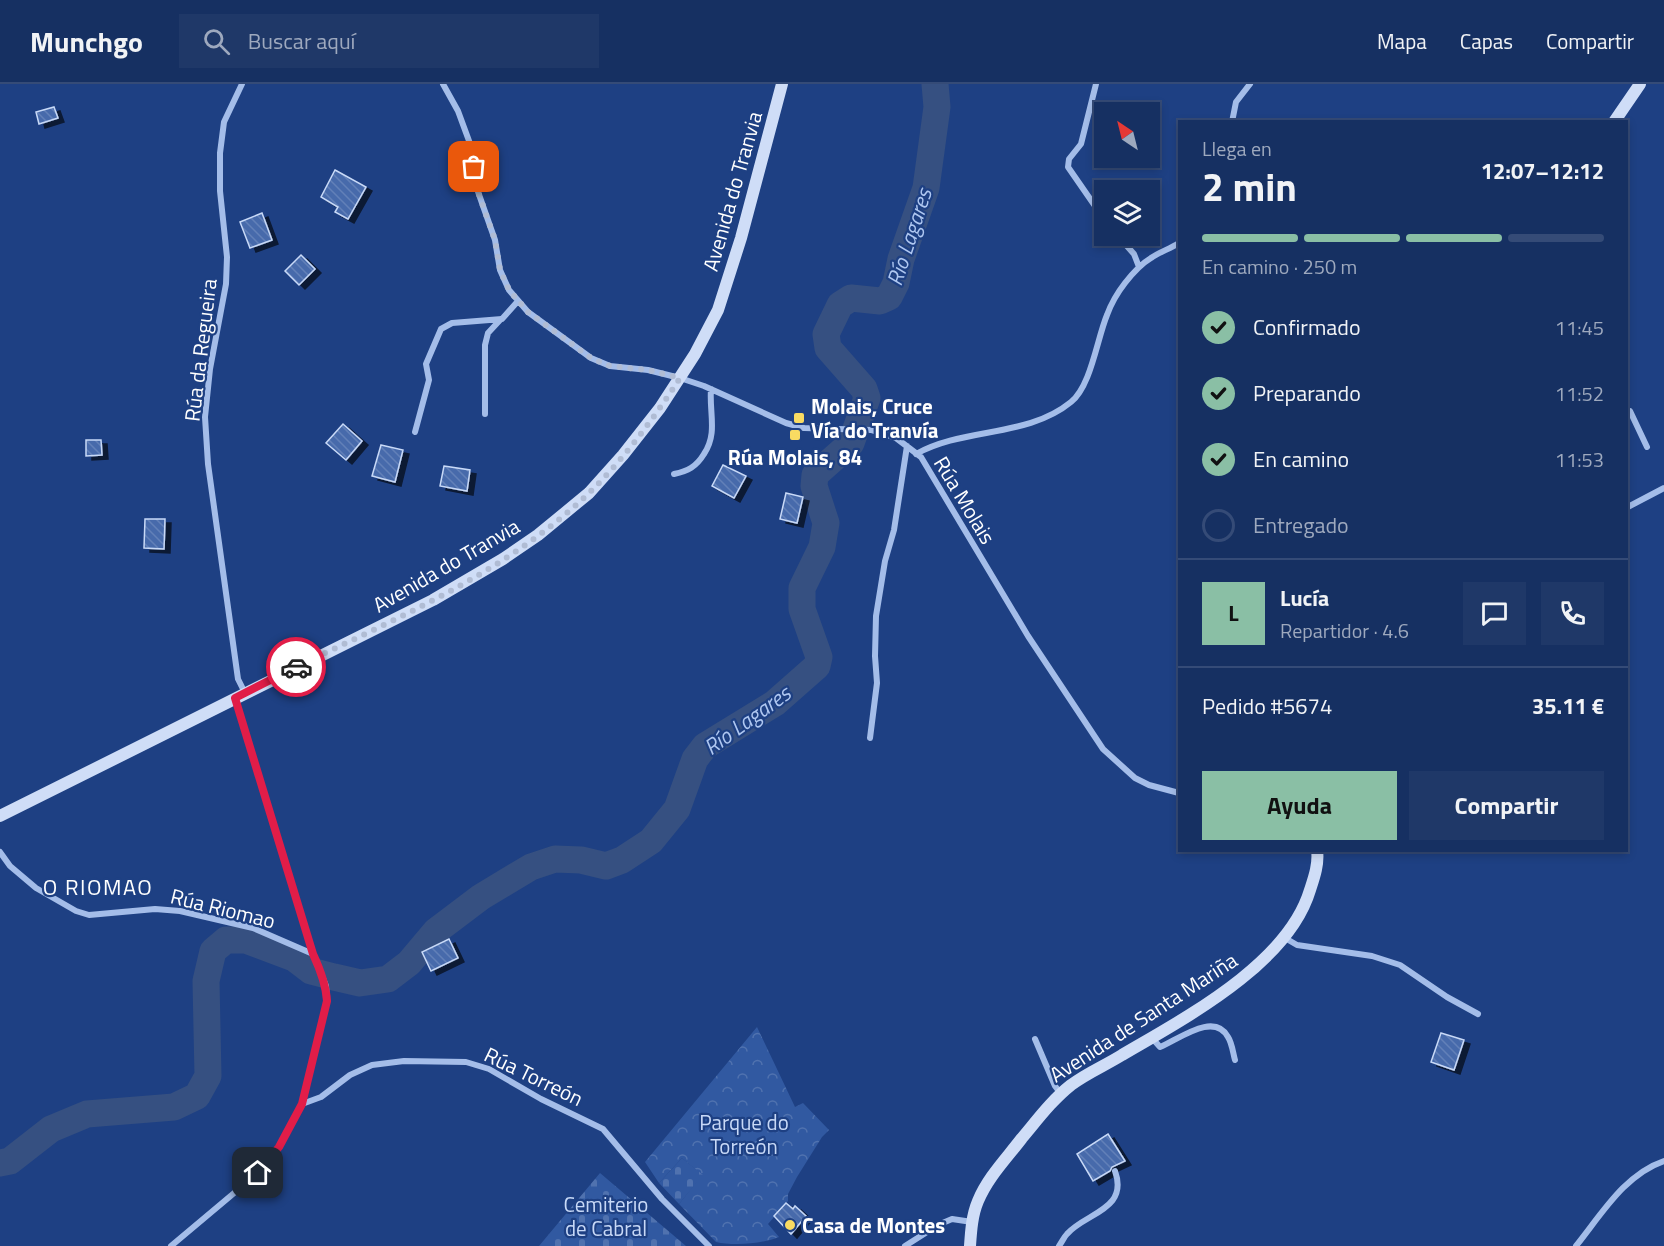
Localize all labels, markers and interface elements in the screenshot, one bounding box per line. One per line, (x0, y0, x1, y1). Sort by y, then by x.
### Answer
search box (179, 14, 599, 68)
text: Munchgo (30, 20, 143, 63)
text: Buscar aquí (248, 24, 355, 58)
icon: search (200, 25, 233, 58)
text: Mapa (1377, 25, 1427, 57)
text: Capas (1460, 25, 1513, 57)
text: Compartir (1546, 25, 1634, 57)
north arrow (1094, 102, 1160, 168)
map controls (1094, 102, 1160, 246)
street label: Avenida do Tranvia (694, 107, 770, 275)
text: Llega en (1202, 133, 1272, 164)
pin (448, 141, 499, 192)
icon: bag (457, 150, 490, 183)
text: 12:07–12:12 (1481, 154, 1604, 188)
text: 2 min (1202, 157, 1297, 216)
button: layers (1094, 180, 1160, 246)
water label: Río Lagares (877, 182, 941, 290)
text: En camino · 250 m (1202, 251, 1357, 282)
street label: Rúa da Regueira (175, 276, 225, 423)
text: Confirmado (1253, 310, 1361, 344)
icon: check (1202, 311, 1235, 344)
text: 11:45 (1555, 312, 1604, 343)
text: Preparando (1253, 376, 1361, 410)
icon: check (1202, 377, 1235, 410)
text: 11:52 (1555, 378, 1604, 409)
place label: Molais, Cruce Vía do Tranvía (811, 390, 939, 446)
marker: Molais, Cruce Vía do Tranvía (792, 411, 806, 425)
marker: Rúa Molais, 84 (788, 428, 802, 442)
place label: Rúa Molais, 84 (728, 441, 862, 473)
text: En camino (1253, 442, 1349, 476)
icon: check (1202, 443, 1235, 476)
text: 11:53 (1555, 444, 1604, 475)
street label: Rúa Molais (926, 450, 1004, 550)
text: Entregado (1253, 508, 1349, 542)
street label: Avenida do Tranvia (367, 510, 526, 620)
text: Lucía (1280, 581, 1329, 615)
button: chat (1463, 582, 1526, 645)
button: phone (1541, 582, 1604, 645)
text: L (1228, 596, 1239, 630)
text: Repartidor · 4.6 (1280, 615, 1409, 646)
courier (266, 637, 326, 697)
icon: car (280, 651, 313, 684)
water label: Río Lagares (696, 676, 799, 763)
text: Pedido #5674 (1202, 689, 1332, 723)
text: 35.11 € (1532, 689, 1604, 723)
button: Ayuda (1202, 771, 1397, 840)
button: Compartir (1409, 771, 1604, 840)
district label: O RIOMAO (43, 870, 153, 904)
street label: Rúa Riomao (167, 880, 279, 936)
street label: Avenida de Santa Mariña (1043, 944, 1244, 1090)
street label: Rúa Torreón (479, 1038, 589, 1114)
park label: Parque do Torreón (699, 1106, 789, 1162)
pin (232, 1147, 283, 1198)
icon: home (241, 1156, 274, 1189)
park label: Cemiterio de Cabral (564, 1188, 648, 1244)
place label: Casa de Montes (802, 1209, 945, 1241)
marker: Casa de Montes (783, 1218, 797, 1232)

